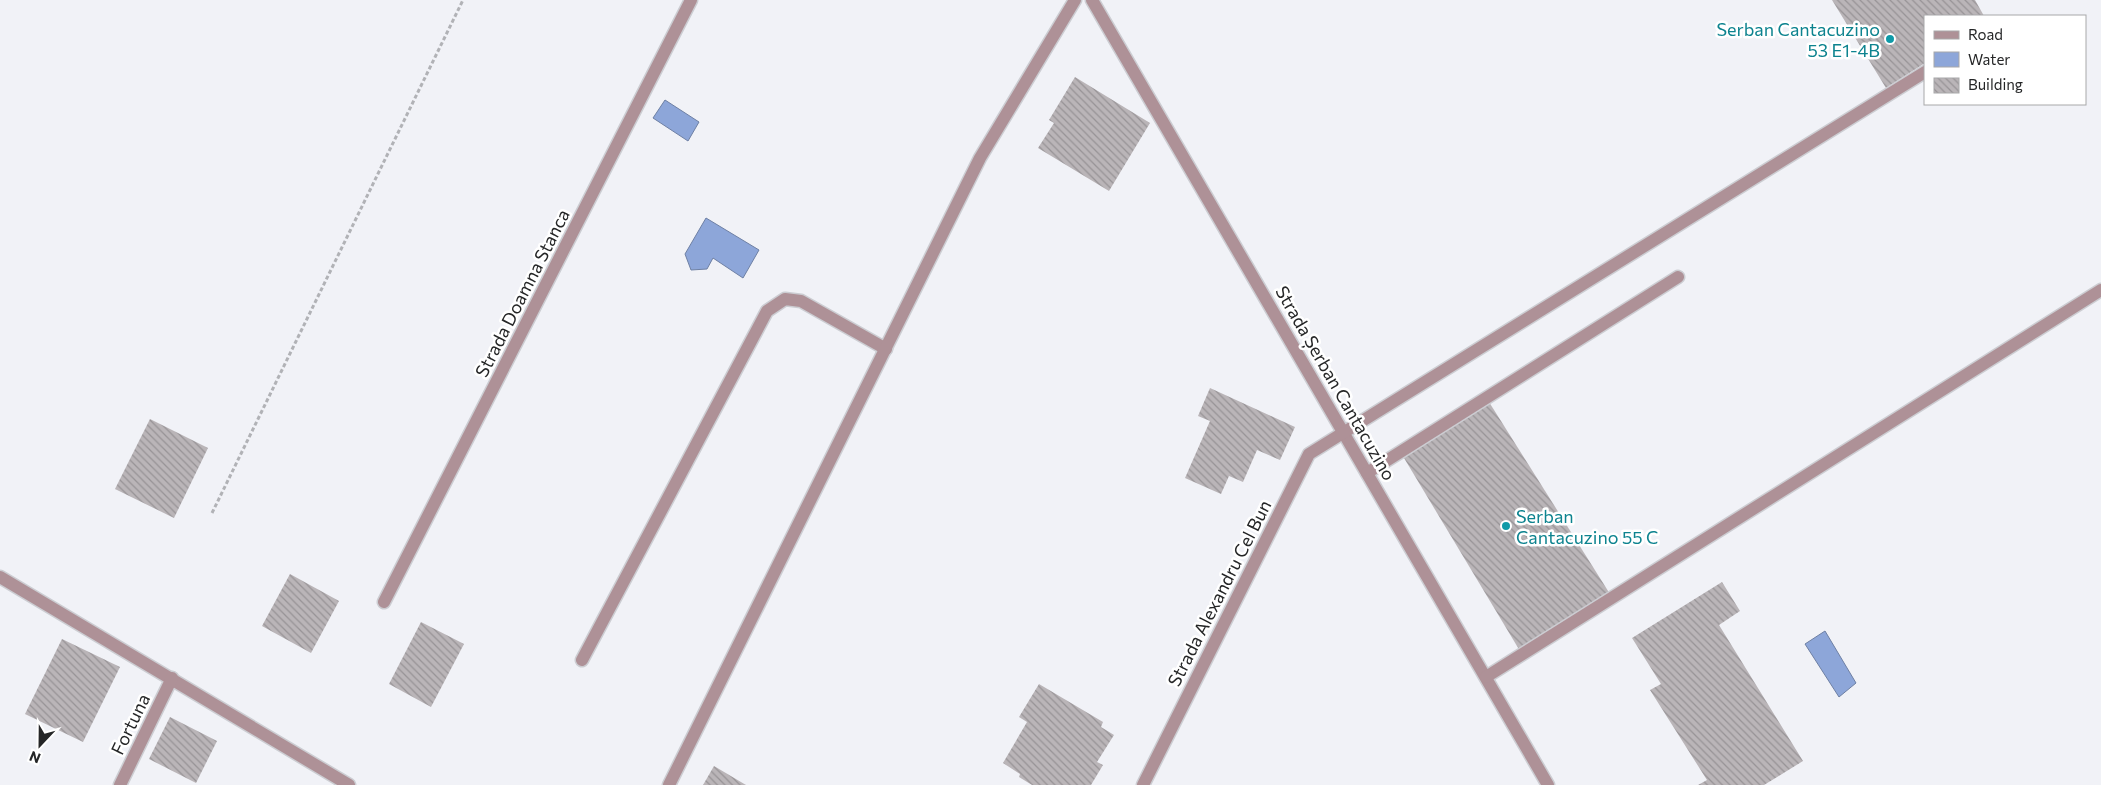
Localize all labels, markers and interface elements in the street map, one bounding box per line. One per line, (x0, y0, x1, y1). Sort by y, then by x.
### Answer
legend (1924, 15, 2086, 105)
place label: Serban Cantacuzino 53 E1-4B (1716, 18, 1880, 61)
text: Road (1968, 25, 2003, 43)
marker: Serban Cantacuzino 53 E1-4B (1884, 33, 1896, 45)
text: Water (1968, 50, 2010, 68)
text: Building (1968, 75, 2023, 93)
street label: Strada Doamna Stanca (470, 205, 574, 381)
street label: Strada Șerban Cantacuzino (1270, 282, 1401, 485)
street label: Strada Alexandru Cel Bun (1162, 496, 1276, 690)
place label: Serban Cantacuzino 55 C (1516, 505, 1658, 548)
marker: Serban Cantacuzino 55 C (1500, 520, 1512, 532)
street label: Fortuna (106, 690, 154, 758)
north arrow (15, 720, 65, 770)
text: N (27, 748, 43, 767)

